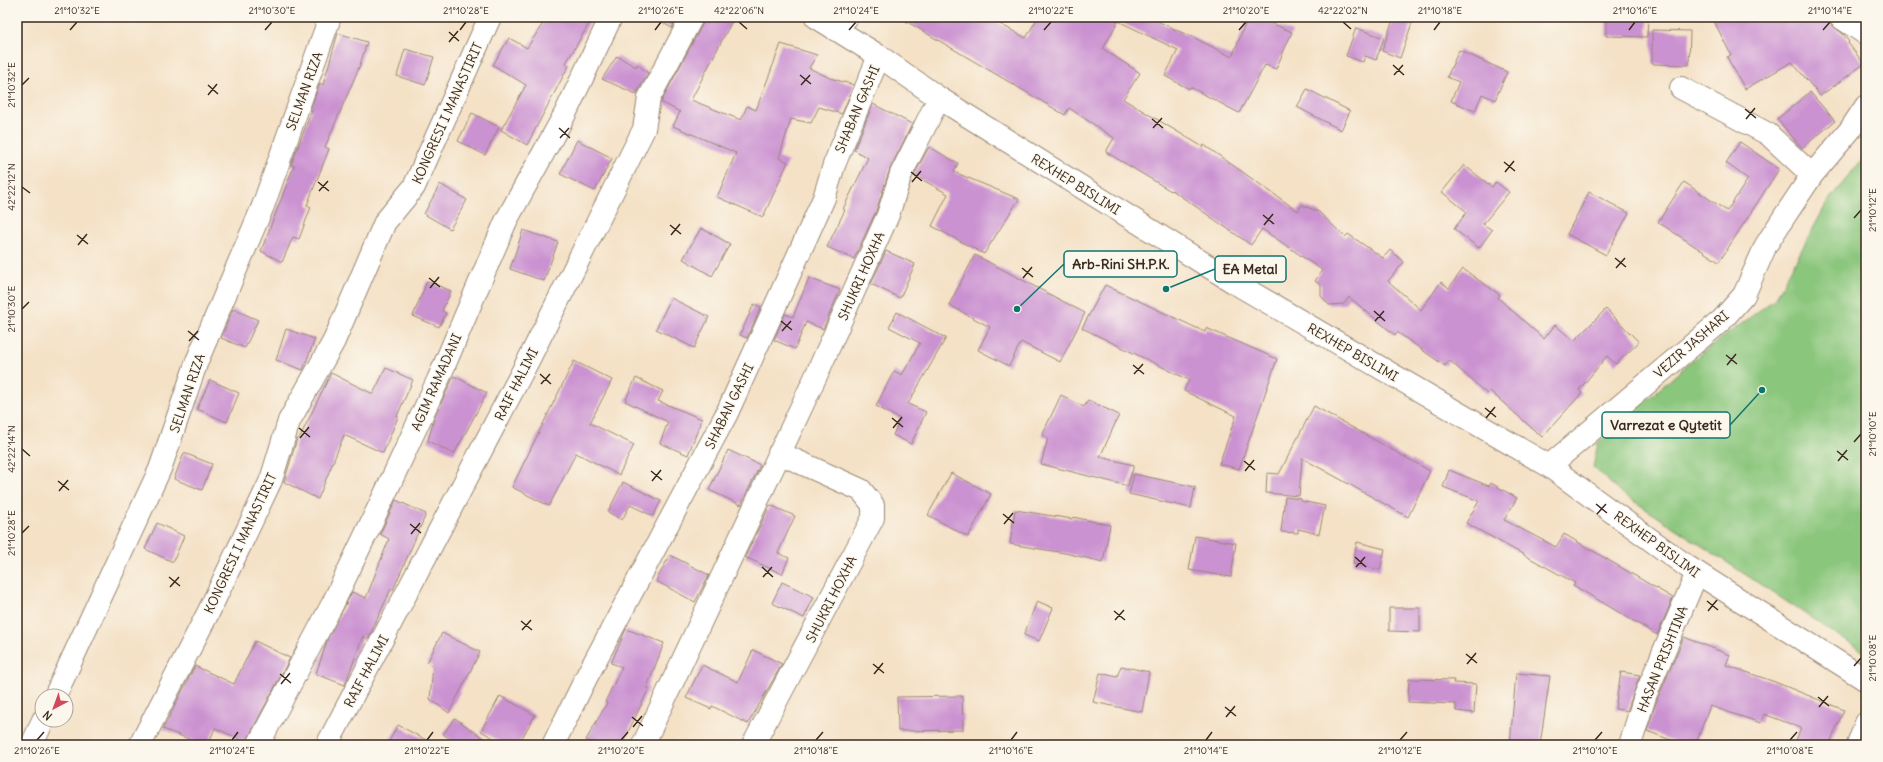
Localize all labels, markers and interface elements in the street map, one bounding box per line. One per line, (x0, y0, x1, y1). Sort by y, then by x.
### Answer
text: 21°10'32"E (54, 4, 100, 17)
text: 21°10'30"E (249, 4, 296, 17)
text: 21°10'28"E (443, 4, 489, 17)
text: 21°10'26"E (638, 4, 684, 17)
text: 42°22'06"N (714, 4, 764, 17)
text: 21°10'24"E (833, 4, 879, 17)
text: 21°10'22"E (1028, 4, 1074, 17)
text: 21°10'20"E (1223, 4, 1269, 17)
text: 42°22'02"N (1318, 4, 1368, 17)
text: 21°10'18"E (1418, 4, 1462, 17)
text: 21°10'16"E (1613, 4, 1657, 17)
text: 21°10'14"E (1808, 4, 1852, 17)
street label: KONGRESI I MANASTIRIT (408, 39, 486, 187)
street label: SELMAN RIZA (282, 49, 327, 133)
text: 21°10'32"E (5, 62, 18, 108)
street label: SHABAN GASHI (831, 62, 884, 156)
street label: REXHEP BISLIMI (1028, 150, 1124, 219)
text: 42°22'12"N (5, 163, 18, 211)
text: 21°10'12"E (1866, 188, 1879, 232)
street label: SHUKRI HOXHA (834, 229, 889, 323)
callout: Arb-Rini SH.P.K. (1064, 251, 1177, 277)
text: Arb-Rini SH.P.K. (1072, 255, 1170, 273)
callout: EA Metal (1215, 256, 1286, 282)
text: EA Metal (1222, 260, 1278, 278)
text: 21°10'30"E (5, 285, 18, 332)
street label: VEZIR JASHARI (1650, 307, 1733, 382)
street label: REXHEP BISLIMI (1304, 320, 1401, 385)
street label: AGIM RAMADANI (407, 331, 466, 434)
street label: RAIF HALIMI (491, 345, 542, 423)
street label: SELMAN RIZA (166, 351, 209, 435)
street label: SHABAN GASHI (701, 360, 758, 452)
text: 21°10'10"E (1866, 411, 1879, 457)
callout: Varrezat e Qytetit (1602, 412, 1730, 438)
text: Varrezat e Qytetit (1610, 416, 1722, 434)
text: 42°22'14"N (5, 425, 18, 473)
street label: KONGRESI I MANASTIRIT (200, 470, 281, 616)
street label: REXHEP BISLIMI (1610, 508, 1703, 581)
text: 21°10'28"E (5, 510, 18, 556)
street label: SHUKRI HOXHA (802, 553, 861, 646)
street label: HASAN PRISHTINA (1633, 603, 1692, 715)
street label: RAIF HALIMI (340, 632, 393, 710)
text: 21°10'08"E (1866, 634, 1879, 681)
north arrow (34, 688, 74, 728)
text: N (40, 708, 55, 723)
text: 21°10'26"E (14, 744, 60, 757)
text: 21°10'24"E (209, 744, 255, 757)
text: 21°10'22"E (404, 744, 450, 757)
text: 21°10'20"E (598, 744, 644, 757)
text: 21°10'18"E (794, 744, 838, 757)
text: 21°10'16"E (989, 744, 1033, 757)
text: 21°10'14"E (1184, 744, 1228, 757)
text: 21°10'12"E (1378, 744, 1422, 757)
text: 21°10'10"E (1572, 744, 1618, 757)
text: 21°10'08"E (1767, 744, 1814, 757)

